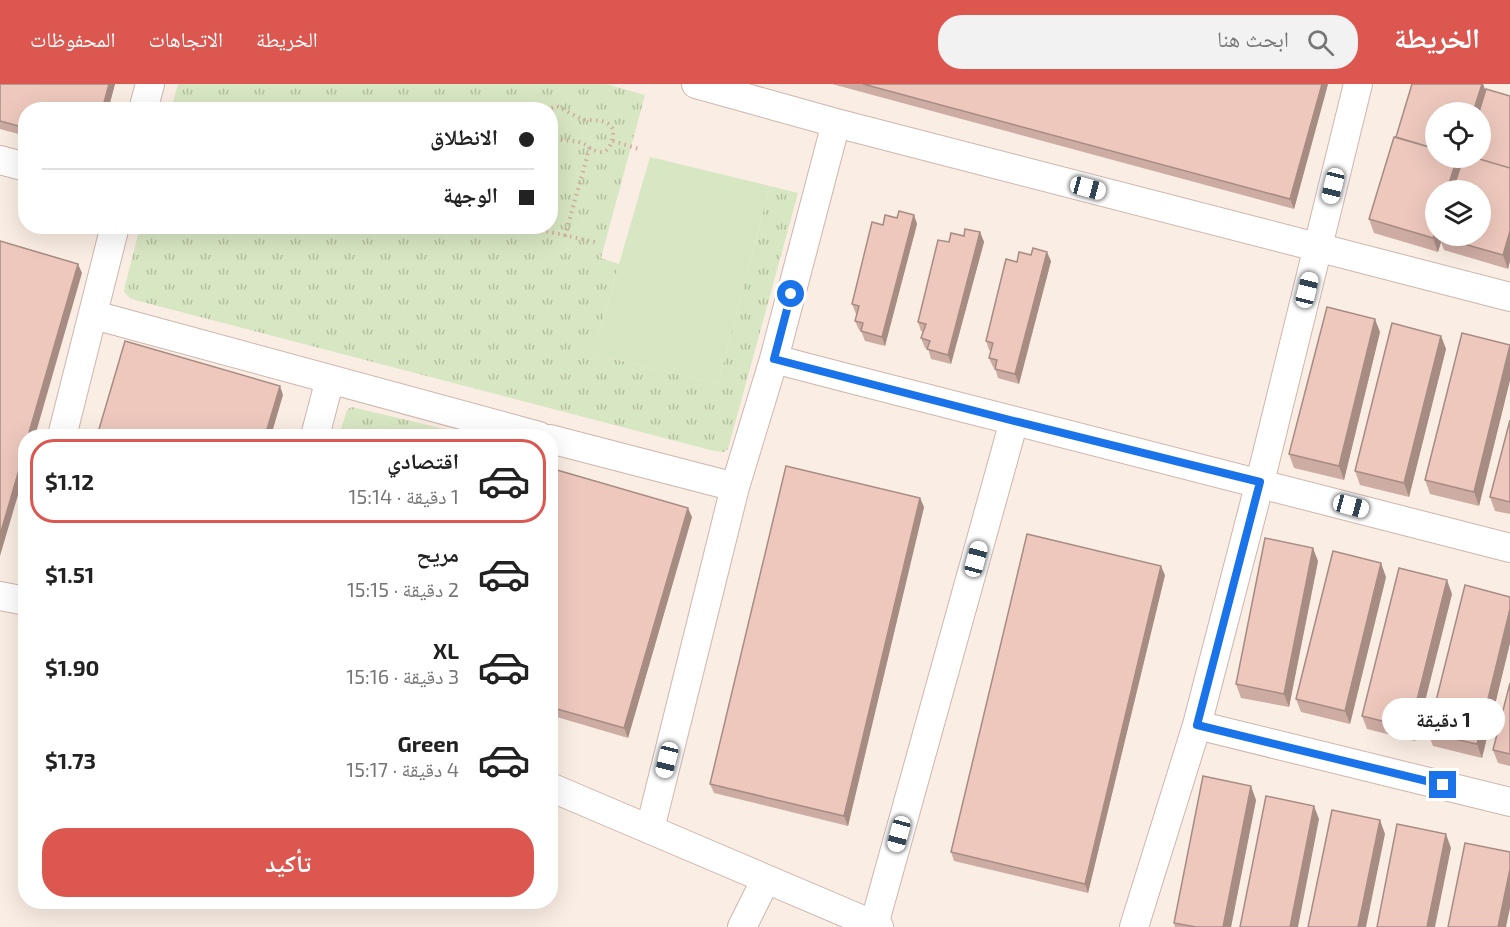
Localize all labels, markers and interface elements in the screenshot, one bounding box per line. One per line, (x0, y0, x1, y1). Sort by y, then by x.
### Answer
search box (938, 15, 1358, 69)
text: الخريطة (1394, 20, 1480, 54)
text: ابحث هنا (1217, 25, 1289, 51)
text: المحفوظات (30, 26, 115, 51)
text: الاتجاهات (148, 26, 223, 51)
text: الخريطة (256, 26, 318, 51)
icon: search (1304, 26, 1337, 59)
map controls (1425, 102, 1491, 246)
button: locate (1425, 102, 1491, 168)
text: الانطلاق (430, 123, 498, 149)
car (1320, 166, 1346, 206)
car (1068, 175, 1108, 201)
button: layers (1425, 180, 1491, 246)
text: الوجهة (443, 181, 498, 207)
car (1294, 270, 1320, 310)
route start (777, 280, 804, 307)
text: اقتصادي (387, 447, 459, 473)
icon: car (477, 454, 531, 508)
text: $1.12 (45, 468, 94, 494)
text: 1 دقيقة · 15:14 (349, 484, 459, 508)
car (1331, 493, 1371, 519)
car (963, 539, 989, 579)
text: مريح (416, 540, 459, 566)
icon: car (477, 547, 531, 601)
text: $1.51 (45, 561, 94, 587)
text: 2 دقيقة · 15:15 (347, 577, 459, 601)
text: XL (433, 637, 459, 663)
icon: car (477, 640, 531, 694)
text: $1.90 (45, 654, 100, 680)
text: 3 دقيقة · 15:16 (346, 664, 459, 688)
callout: 1 دقيقة (1382, 698, 1504, 740)
text: 1 دقيقة (1416, 707, 1471, 731)
text: Green (397, 730, 459, 756)
icon: car (477, 733, 531, 787)
car (654, 740, 680, 780)
text: $1.73 (45, 747, 96, 773)
text: 4 دقيقة · 15:17 (346, 757, 459, 781)
route end (1429, 771, 1456, 798)
car (886, 814, 912, 854)
button: تأكيد (42, 828, 534, 897)

